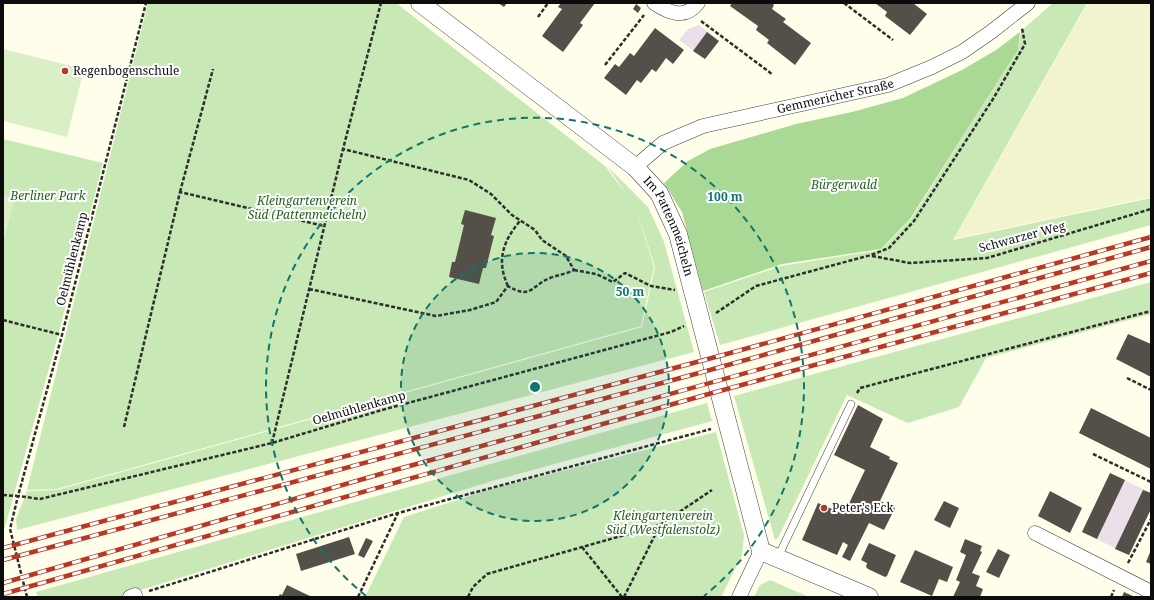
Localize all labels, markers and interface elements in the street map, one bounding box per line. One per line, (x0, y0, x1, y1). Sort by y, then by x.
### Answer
place label: Regenbogenschule (73, 62, 180, 79)
marker: Regenbogenschule (60, 66, 70, 76)
street label: Gemmericher Straße (775, 74, 897, 117)
street label: Im Pattenmeicheln (640, 172, 698, 278)
park label: Bürgerwald (810, 176, 877, 193)
park label: Berliner Park (9, 187, 87, 204)
text: 100 m (707, 188, 743, 205)
park label: Kleingartenverein Süd (Pattenmeicheln) (248, 192, 366, 223)
street label: Oelmühlenkamp (52, 210, 91, 308)
street label: Schwarzer Weg (977, 217, 1068, 256)
text: 50 m (616, 283, 644, 300)
centre of rings (528, 380, 542, 394)
street label: Oelmühlenkamp (310, 386, 407, 429)
place label: Peter's Eck (832, 499, 895, 516)
marker: Peter's Eck (819, 503, 829, 513)
park label: Kleingartenverein Süd (Westfalenstolz) (606, 507, 720, 538)

